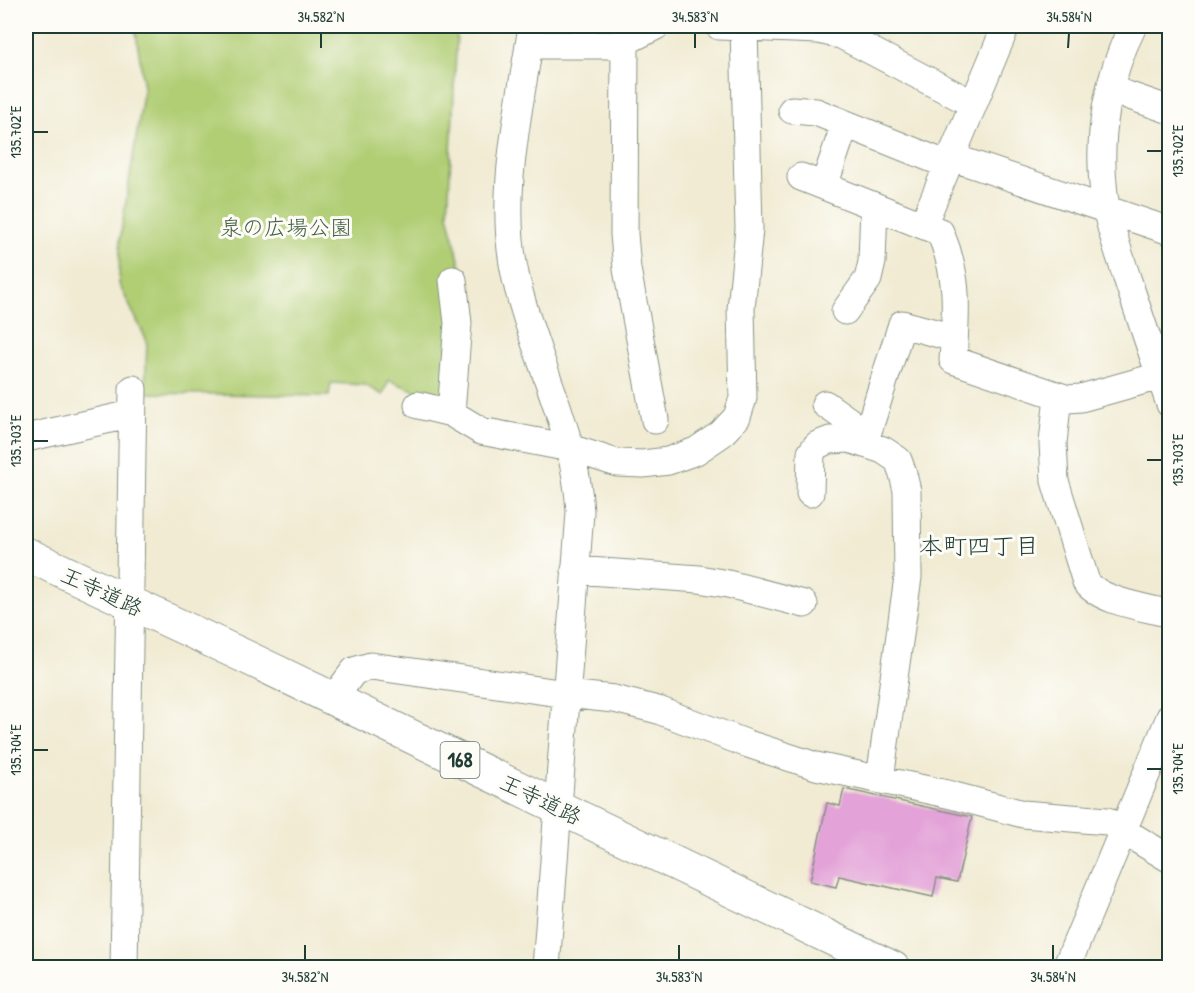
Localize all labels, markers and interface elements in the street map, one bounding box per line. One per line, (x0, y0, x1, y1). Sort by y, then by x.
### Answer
text: 34.582°N (298, 6, 344, 27)
text: 34.583°N (672, 6, 718, 27)
text: 34.584°N (1046, 6, 1092, 27)
text: 135.702°E (5, 105, 26, 159)
text: 135.702°E (1167, 124, 1188, 178)
park label: 泉の広場公園 (220, 212, 352, 242)
text: 135.703°E (5, 414, 26, 467)
text: 135.703°E (1167, 433, 1188, 486)
district label: 本町四丁目 (919, 529, 1039, 561)
street label: 王寺道路 (56, 559, 148, 623)
text: 135.704°E (5, 724, 26, 776)
road number: 168 (440, 742, 480, 778)
text: 135.704°E (1167, 743, 1188, 795)
street label: 王寺道路 (495, 766, 587, 832)
text: 34.582°N (282, 966, 328, 987)
text: 34.583°N (656, 966, 702, 987)
text: 34.584°N (1030, 966, 1076, 987)

